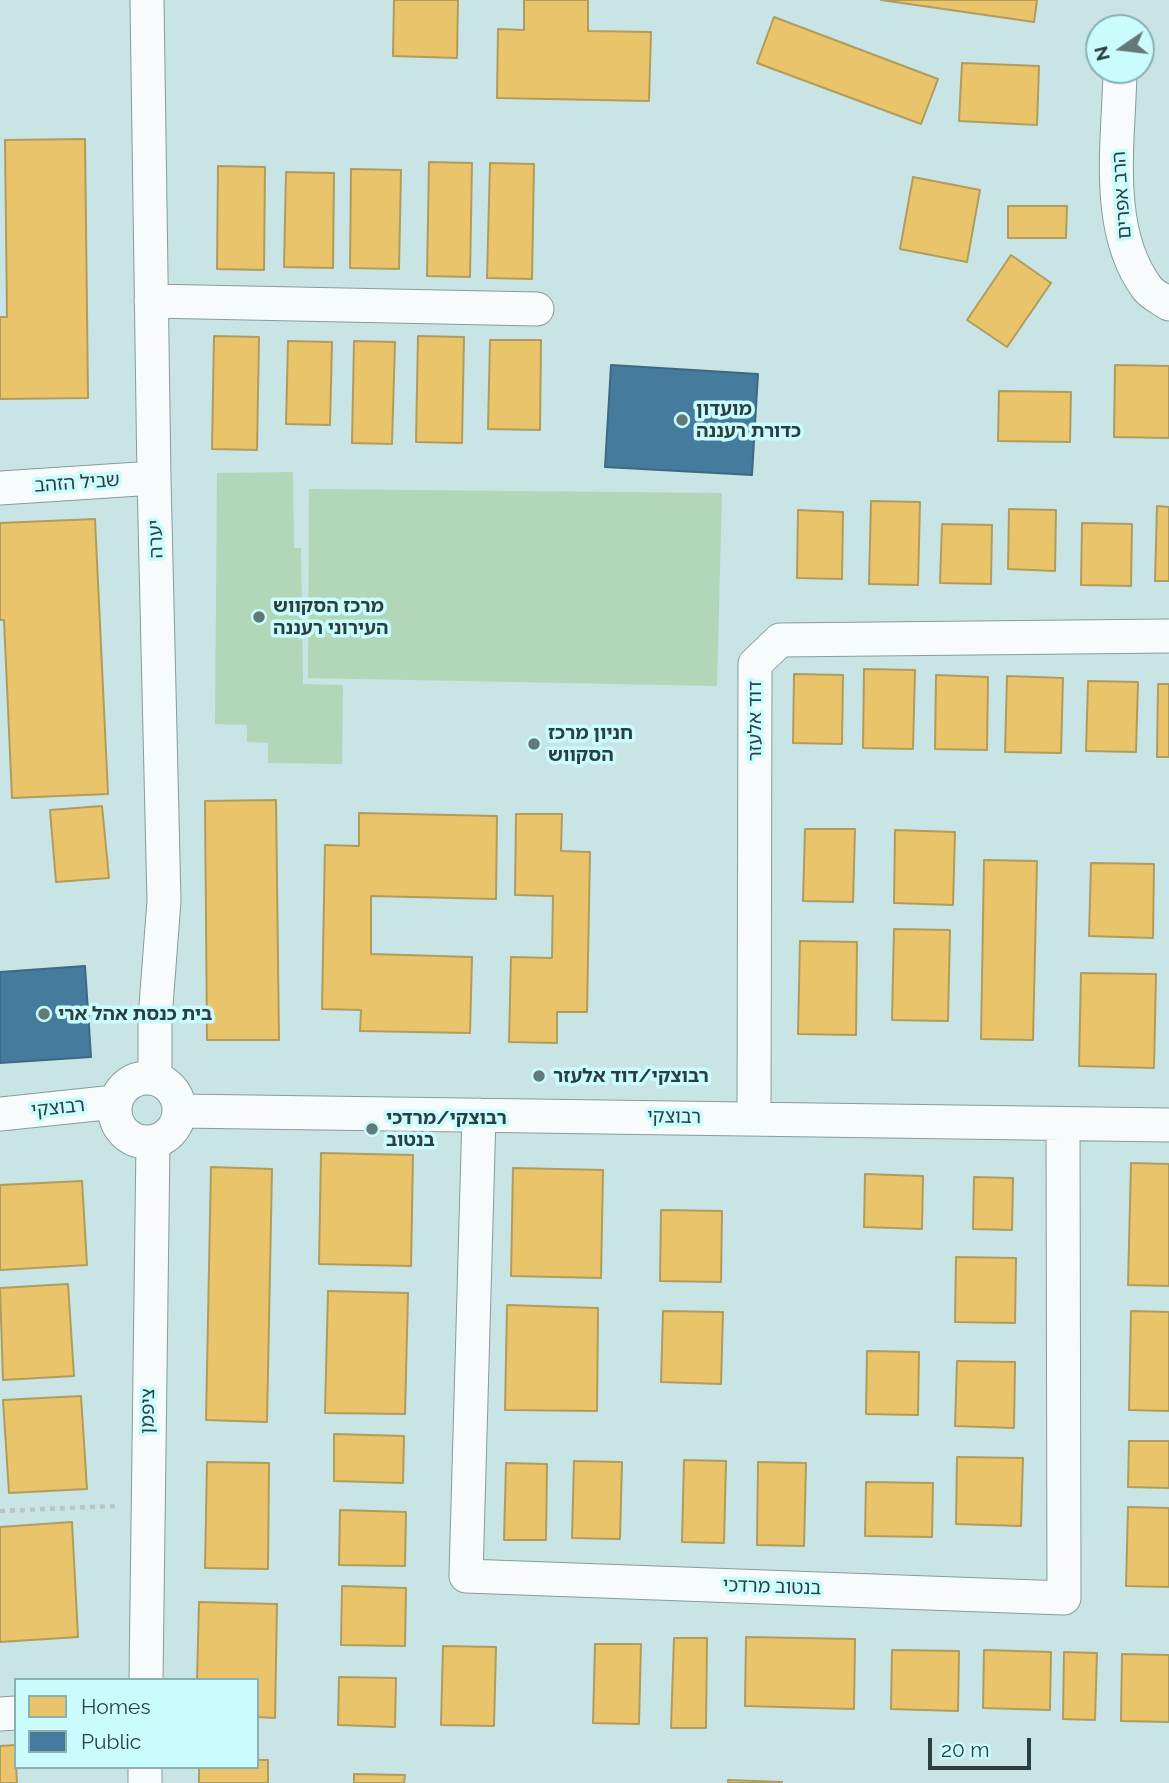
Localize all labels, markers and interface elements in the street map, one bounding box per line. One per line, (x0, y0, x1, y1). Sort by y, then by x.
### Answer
north arrow (1085, 14, 1155, 84)
text: N (1089, 44, 1114, 63)
street label: הרב אפרים (1108, 150, 1136, 240)
place label: מועדון כדורת רעננה (696, 398, 801, 442)
marker: מועדון כדורת רעננה (674, 412, 690, 428)
street label: שביל הזהב (33, 469, 121, 497)
street label: יערה (144, 519, 168, 559)
place label: מרכז הסקווש העירוני רעננה (273, 595, 388, 639)
marker: מרכז הסקווש העירוני רעננה (251, 609, 267, 625)
street label: דוד אלעזר (744, 681, 766, 761)
place label: חניון מרכז הסקווש (548, 722, 633, 766)
marker: חניון מרכז הסקווש (526, 736, 542, 752)
place label: בית כנסת אהל ארי (58, 1003, 212, 1025)
marker: בית כנסת אהל ארי (36, 1006, 52, 1022)
place label: רבוצקי/דוד אלעזר (553, 1065, 709, 1087)
marker: רבוצקי/דוד אלעזר (531, 1068, 547, 1084)
street label: רבוצקי (30, 1094, 86, 1122)
street label: רבוצקי (647, 1105, 701, 1129)
place label: רבוצקי/מרדכי בנטוב (386, 1107, 507, 1151)
marker: רבוצקי/מרדכי בנטוב (364, 1121, 380, 1137)
street label: ציפמן (136, 1388, 160, 1434)
street label: בנטוב מרדכי (722, 1574, 822, 1600)
legend (14, 1678, 259, 1769)
text: Homes (81, 1694, 151, 1719)
scale bar (931, 1724, 1034, 1768)
text: Public (81, 1729, 141, 1754)
text: 20 m (941, 1737, 989, 1762)

